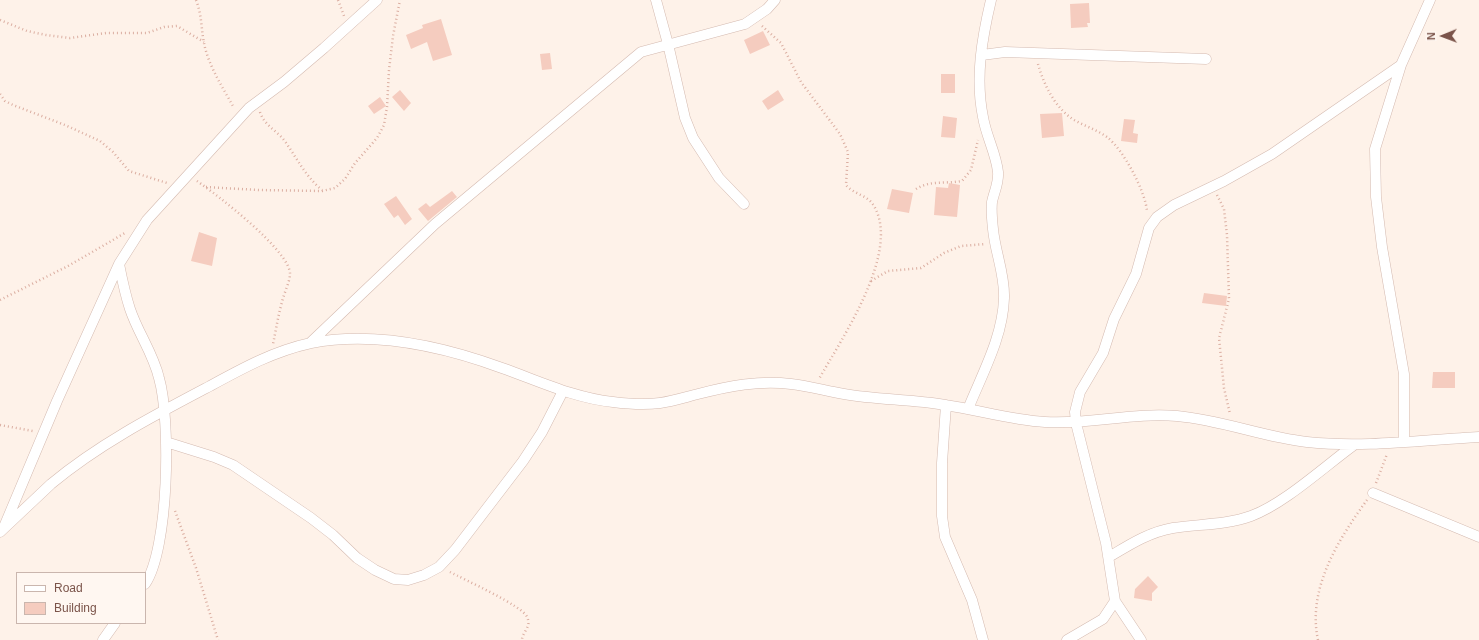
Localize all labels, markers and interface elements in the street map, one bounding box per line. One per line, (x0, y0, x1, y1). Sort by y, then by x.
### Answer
north arrow (1423, 16, 1463, 56)
text: N (1425, 32, 1437, 40)
legend (16, 572, 146, 624)
text: Road (54, 581, 83, 595)
text: Building (54, 601, 97, 615)

